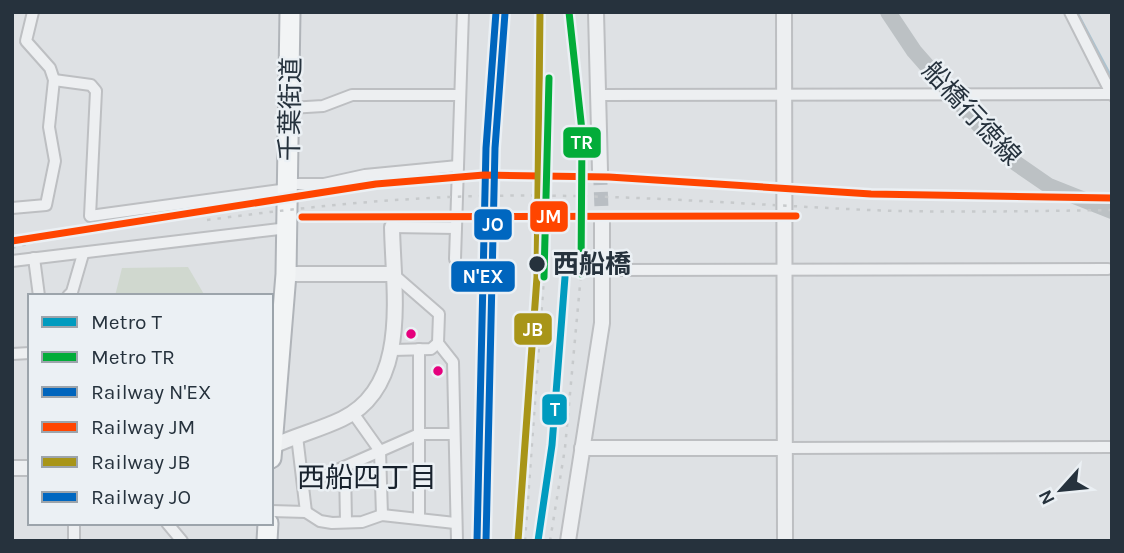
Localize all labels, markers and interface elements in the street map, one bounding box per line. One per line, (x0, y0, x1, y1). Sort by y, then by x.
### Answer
street label: 船橋行徳線 (916, 55, 1027, 171)
street label: 千葉街道 (274, 57, 307, 161)
line badge: TR (562, 126, 602, 159)
text: TR (571, 132, 593, 154)
line badge: JM (529, 200, 569, 233)
text: JM (536, 206, 562, 228)
line badge: JO (473, 208, 513, 241)
text: JO (482, 214, 504, 236)
place label: 西船橋 (553, 249, 631, 280)
marker: 西船橋 (527, 254, 547, 274)
line badge: N'EX (450, 260, 516, 293)
text: N'EX (462, 266, 504, 288)
legend (28, 294, 273, 525)
text: Metro T (91, 310, 163, 334)
line badge: JB (513, 312, 553, 346)
text: JB (523, 319, 543, 341)
unlabelled marker (404, 327, 418, 341)
text: Metro TR (91, 345, 175, 369)
unlabelled marker (431, 364, 445, 378)
text: Railway N'EX (91, 380, 212, 404)
line badge: T (541, 393, 568, 426)
text: T (550, 399, 560, 421)
text: Railway JM (91, 415, 195, 439)
text: Railway JB (91, 450, 191, 474)
north arrow (1026, 455, 1096, 525)
district label: 西船四丁目 (297, 461, 437, 494)
text: Railway JO (91, 485, 191, 509)
text: N (1034, 486, 1060, 508)

